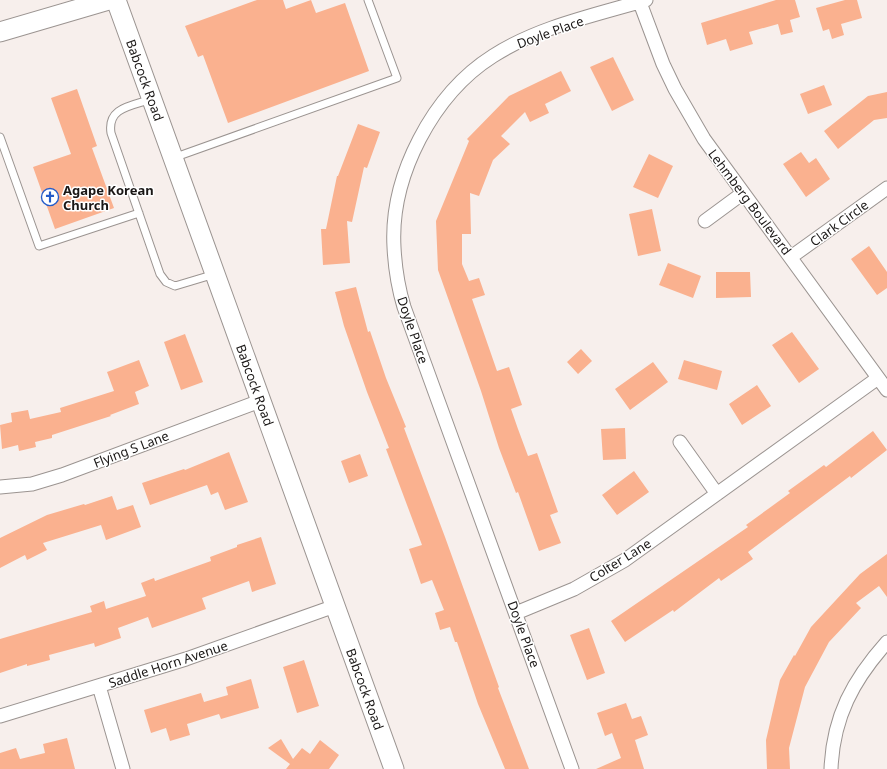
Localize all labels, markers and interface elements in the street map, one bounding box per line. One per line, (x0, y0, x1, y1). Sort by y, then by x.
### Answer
street label: Doyle Place (514, 12, 586, 52)
street label: Babcock Road (122, 37, 168, 123)
street label: Lehmberg Boulevard (704, 145, 796, 259)
place label: Agape Korean Church (63, 181, 154, 214)
church icon: Agape Korean Church (40, 187, 60, 207)
street label: Clark Circle (806, 196, 872, 250)
street label: Doyle Place (393, 294, 433, 366)
street label: Babcock Road (232, 342, 278, 428)
street label: Flying S Lane (91, 426, 171, 472)
street label: Colter Lane (586, 534, 654, 586)
street label: Doyle Place (504, 598, 544, 670)
street label: Saddle Horn Avenue (106, 636, 230, 692)
street label: Babcock Road (342, 646, 388, 732)

